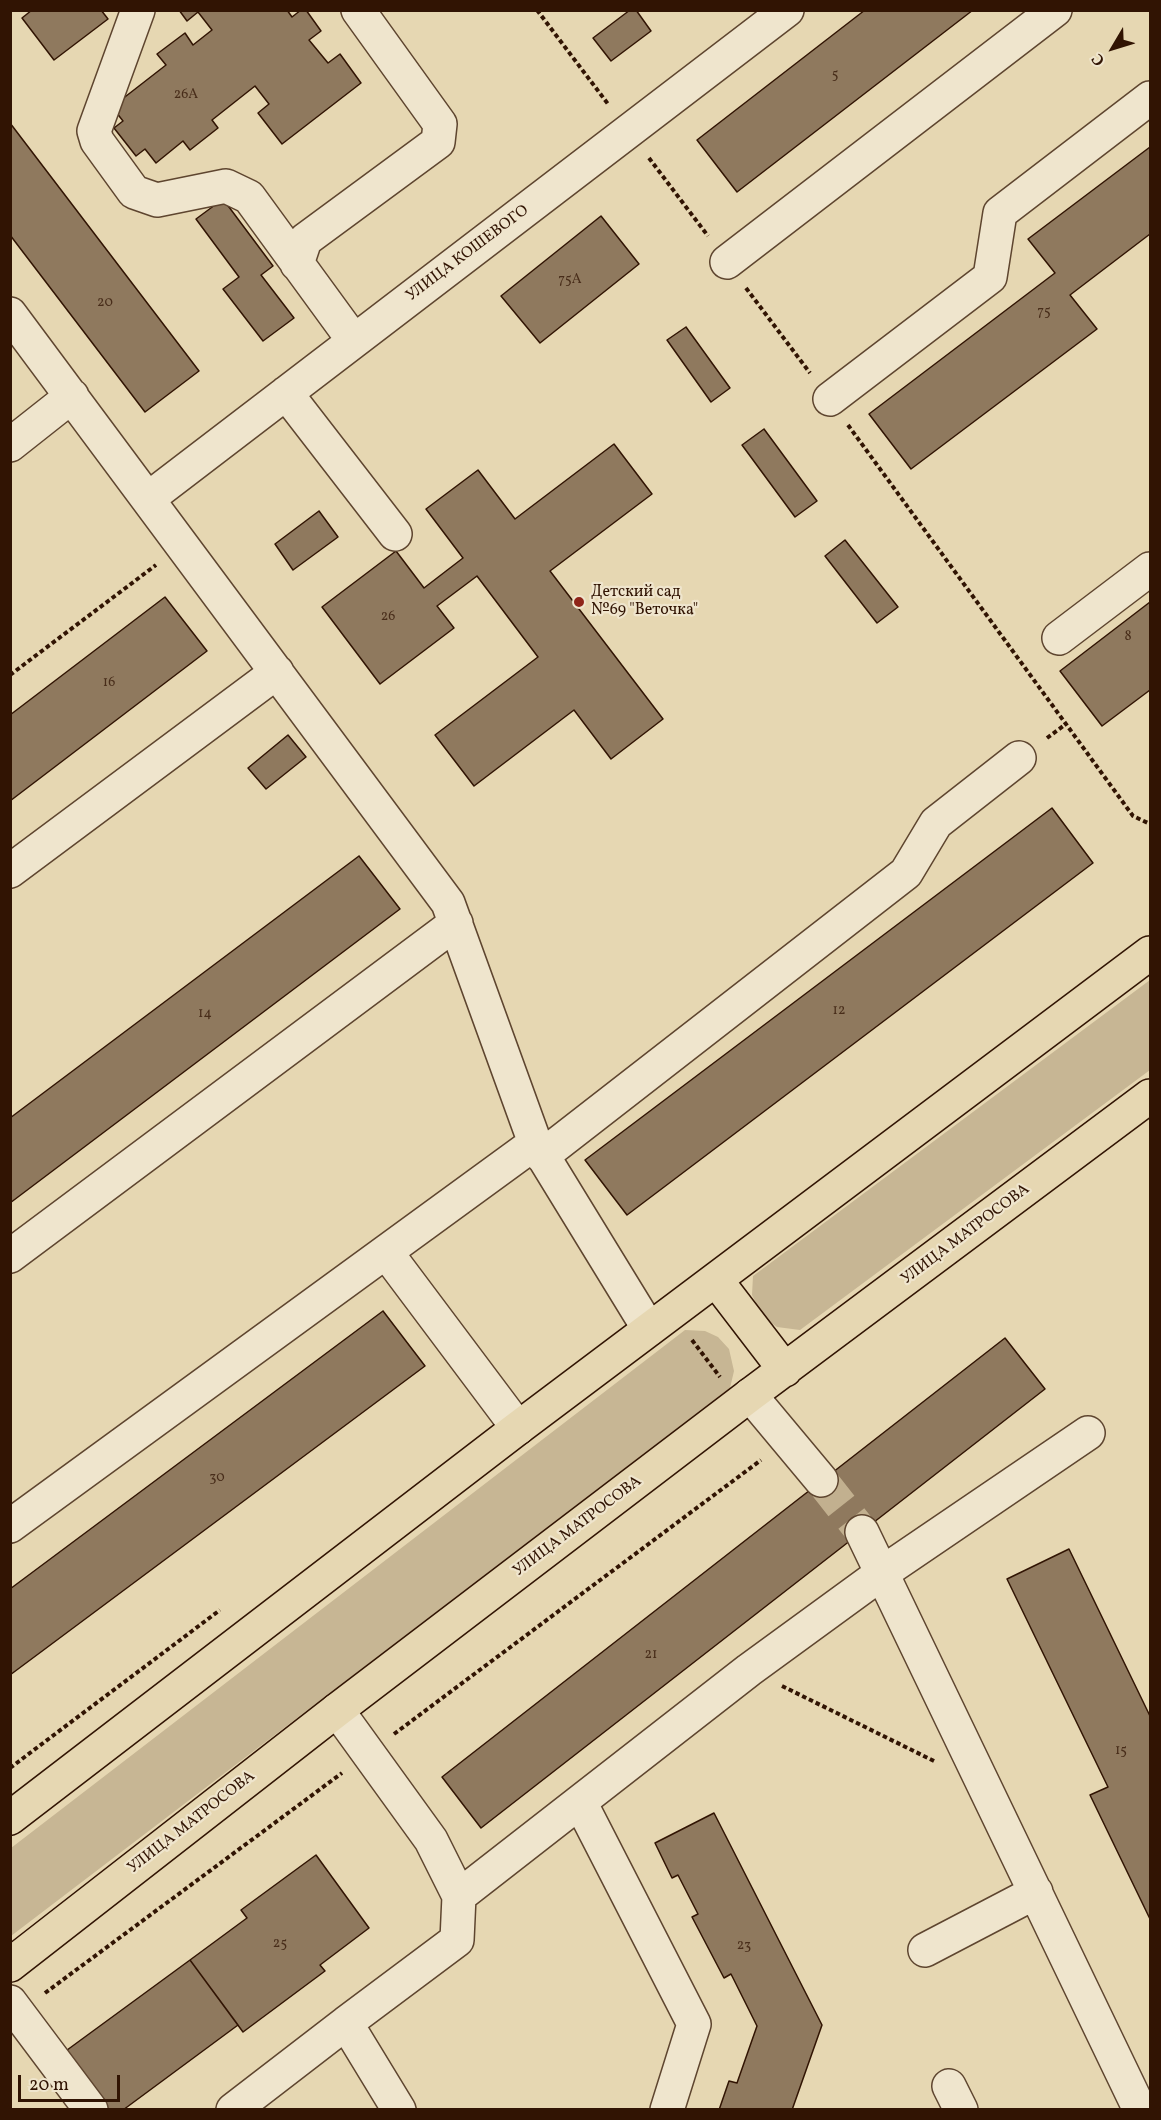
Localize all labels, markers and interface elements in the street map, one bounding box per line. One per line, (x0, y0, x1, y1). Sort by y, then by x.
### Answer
north arrow (1083, 18, 1143, 78)
text: С (1087, 48, 1111, 70)
house number: 5 (832, 67, 838, 83)
house number: 26А (174, 87, 198, 103)
street label: УЛИЦА КОШЕВОГО (403, 202, 533, 306)
house number: 75А (558, 272, 582, 288)
house number: 20 (97, 295, 113, 311)
house number: 75 (1037, 304, 1051, 320)
place label: Детский сад №69 "Веточка" (591, 583, 698, 621)
marker: Детский сад №69 "Веточка" (572, 595, 586, 609)
house number: 26 (381, 609, 395, 625)
house number: 8 (1124, 629, 1132, 645)
house number: 16 (103, 675, 115, 691)
house number: 12 (833, 1003, 845, 1019)
house number: 14 (198, 1006, 212, 1022)
street label: УЛИЦА МАТРОСОВА (898, 1180, 1034, 1290)
house number: 30 (209, 1470, 225, 1486)
street label: УЛИЦА МАТРОСОВА (510, 1472, 646, 1582)
house number: 21 (645, 1647, 657, 1663)
house number: 15 (1115, 1743, 1127, 1759)
street label: УЛИЦА МАТРОСОВА (125, 1767, 259, 1879)
house number: 25 (273, 1936, 287, 1952)
house number: 23 (737, 1938, 751, 1954)
scale bar (21, 2063, 123, 2101)
text: 20 m (29, 2073, 69, 2098)

